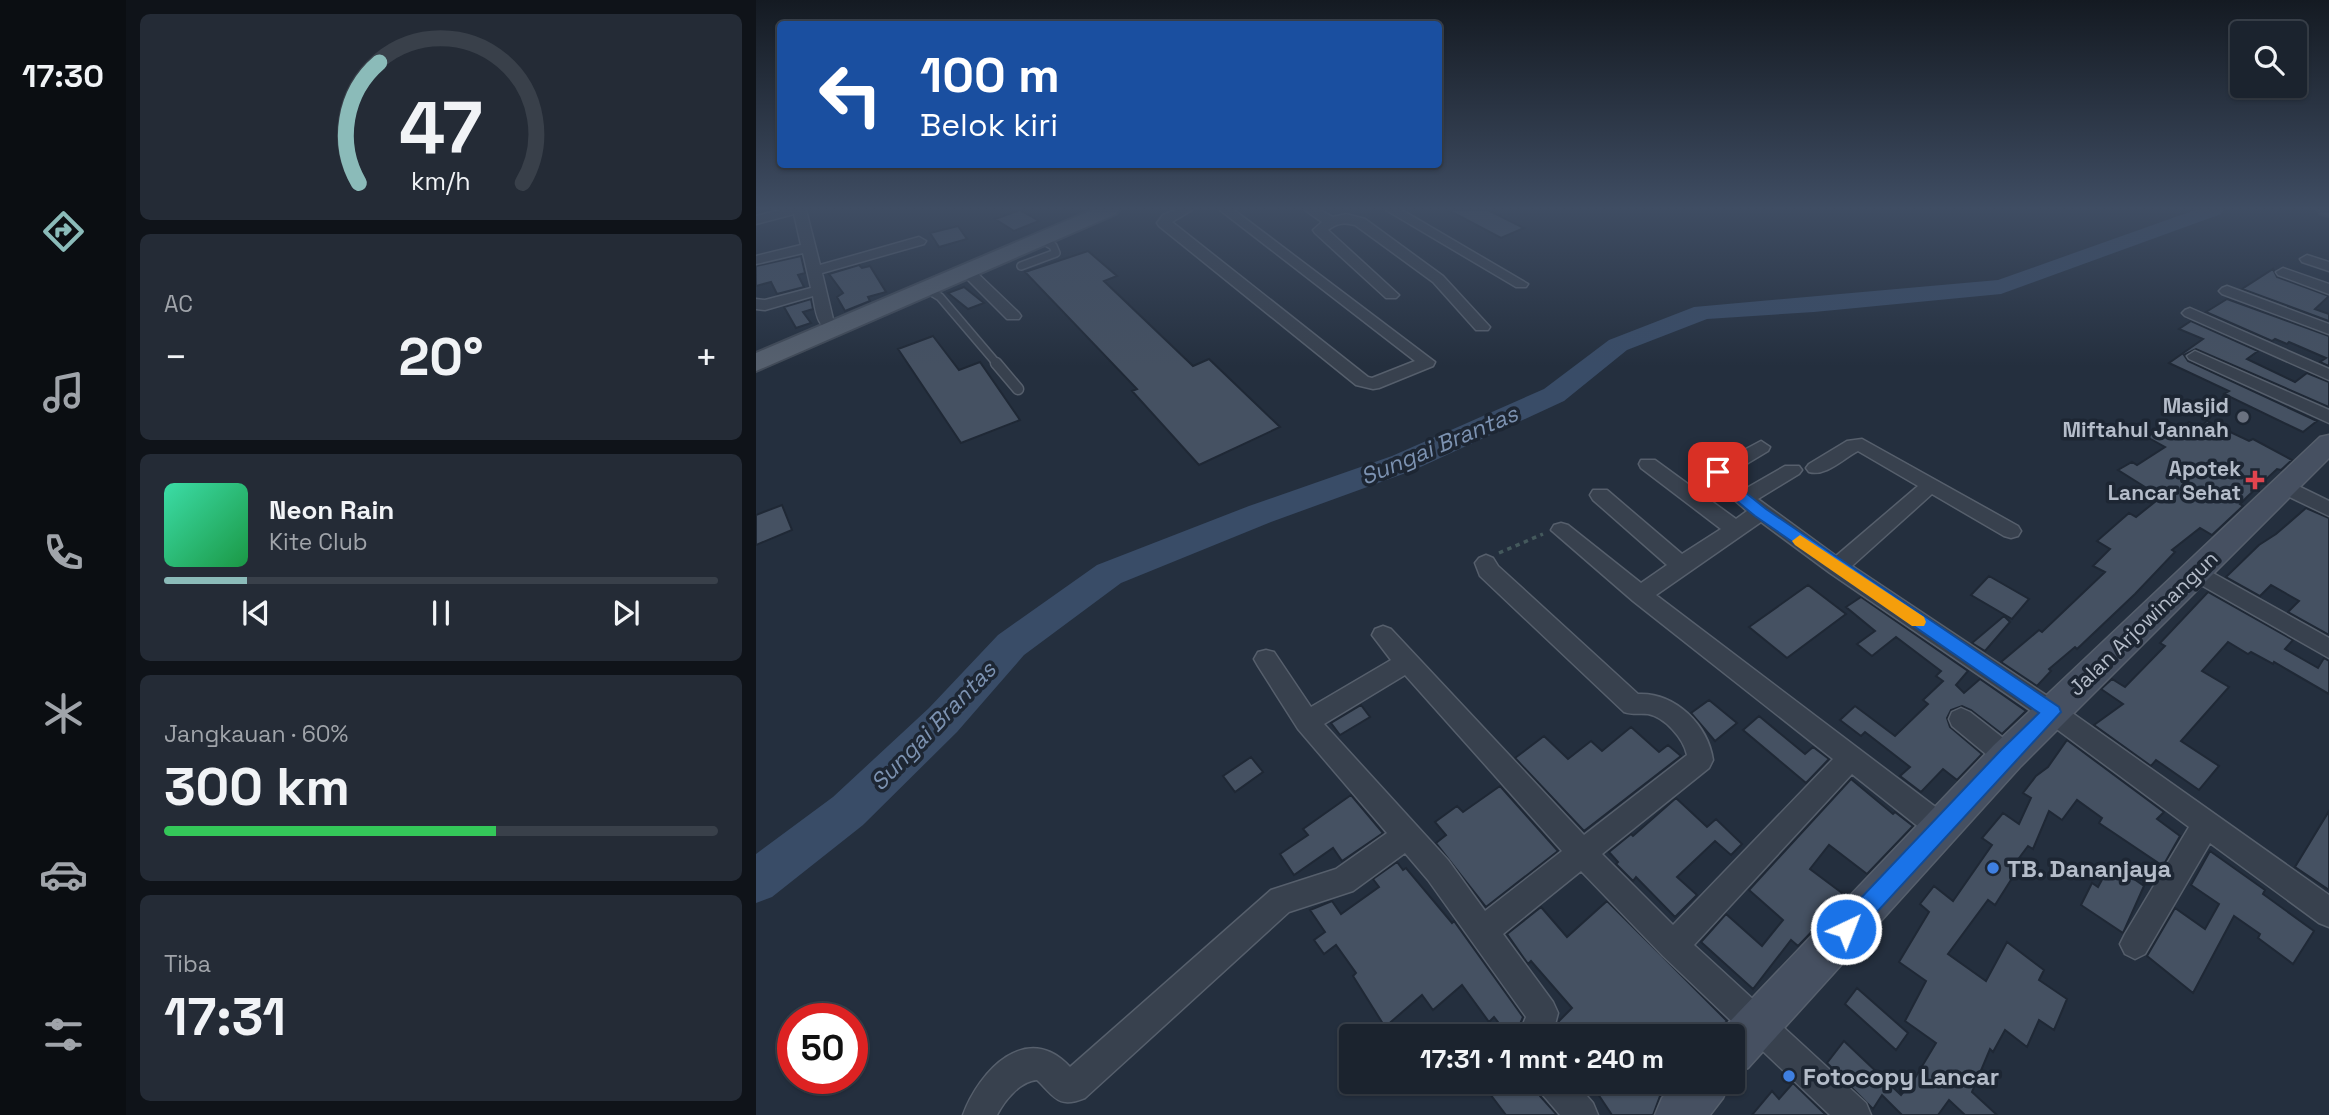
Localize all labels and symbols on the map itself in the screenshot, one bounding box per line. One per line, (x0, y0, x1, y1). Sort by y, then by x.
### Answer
place label: Masjid Miftahul Jannah (2062, 392, 2229, 443)
water label: Sungai Brantas (1356, 398, 1523, 492)
marker: Masjid Miftahul Jannah (2235, 409, 2251, 425)
pin (1688, 442, 1748, 502)
place label: Apotek Lancar Sehat (2108, 455, 2241, 506)
marker: Apotek Lancar Sehat (2247, 472, 2263, 488)
street label: Jalan Arjowinangun (2063, 545, 2223, 701)
water label: Sungai Brantas (864, 655, 1003, 797)
place label: TB. Dananjaya (2007, 853, 2172, 884)
marker: TB. Dananjaya (1985, 860, 2001, 876)
position arrow (1809, 892, 1883, 966)
speed limit sign: 50 (777, 1003, 868, 1094)
place label: Fotocopy Lancar (1803, 1061, 1999, 1092)
marker: Fotocopy Lancar (1781, 1068, 1797, 1084)

